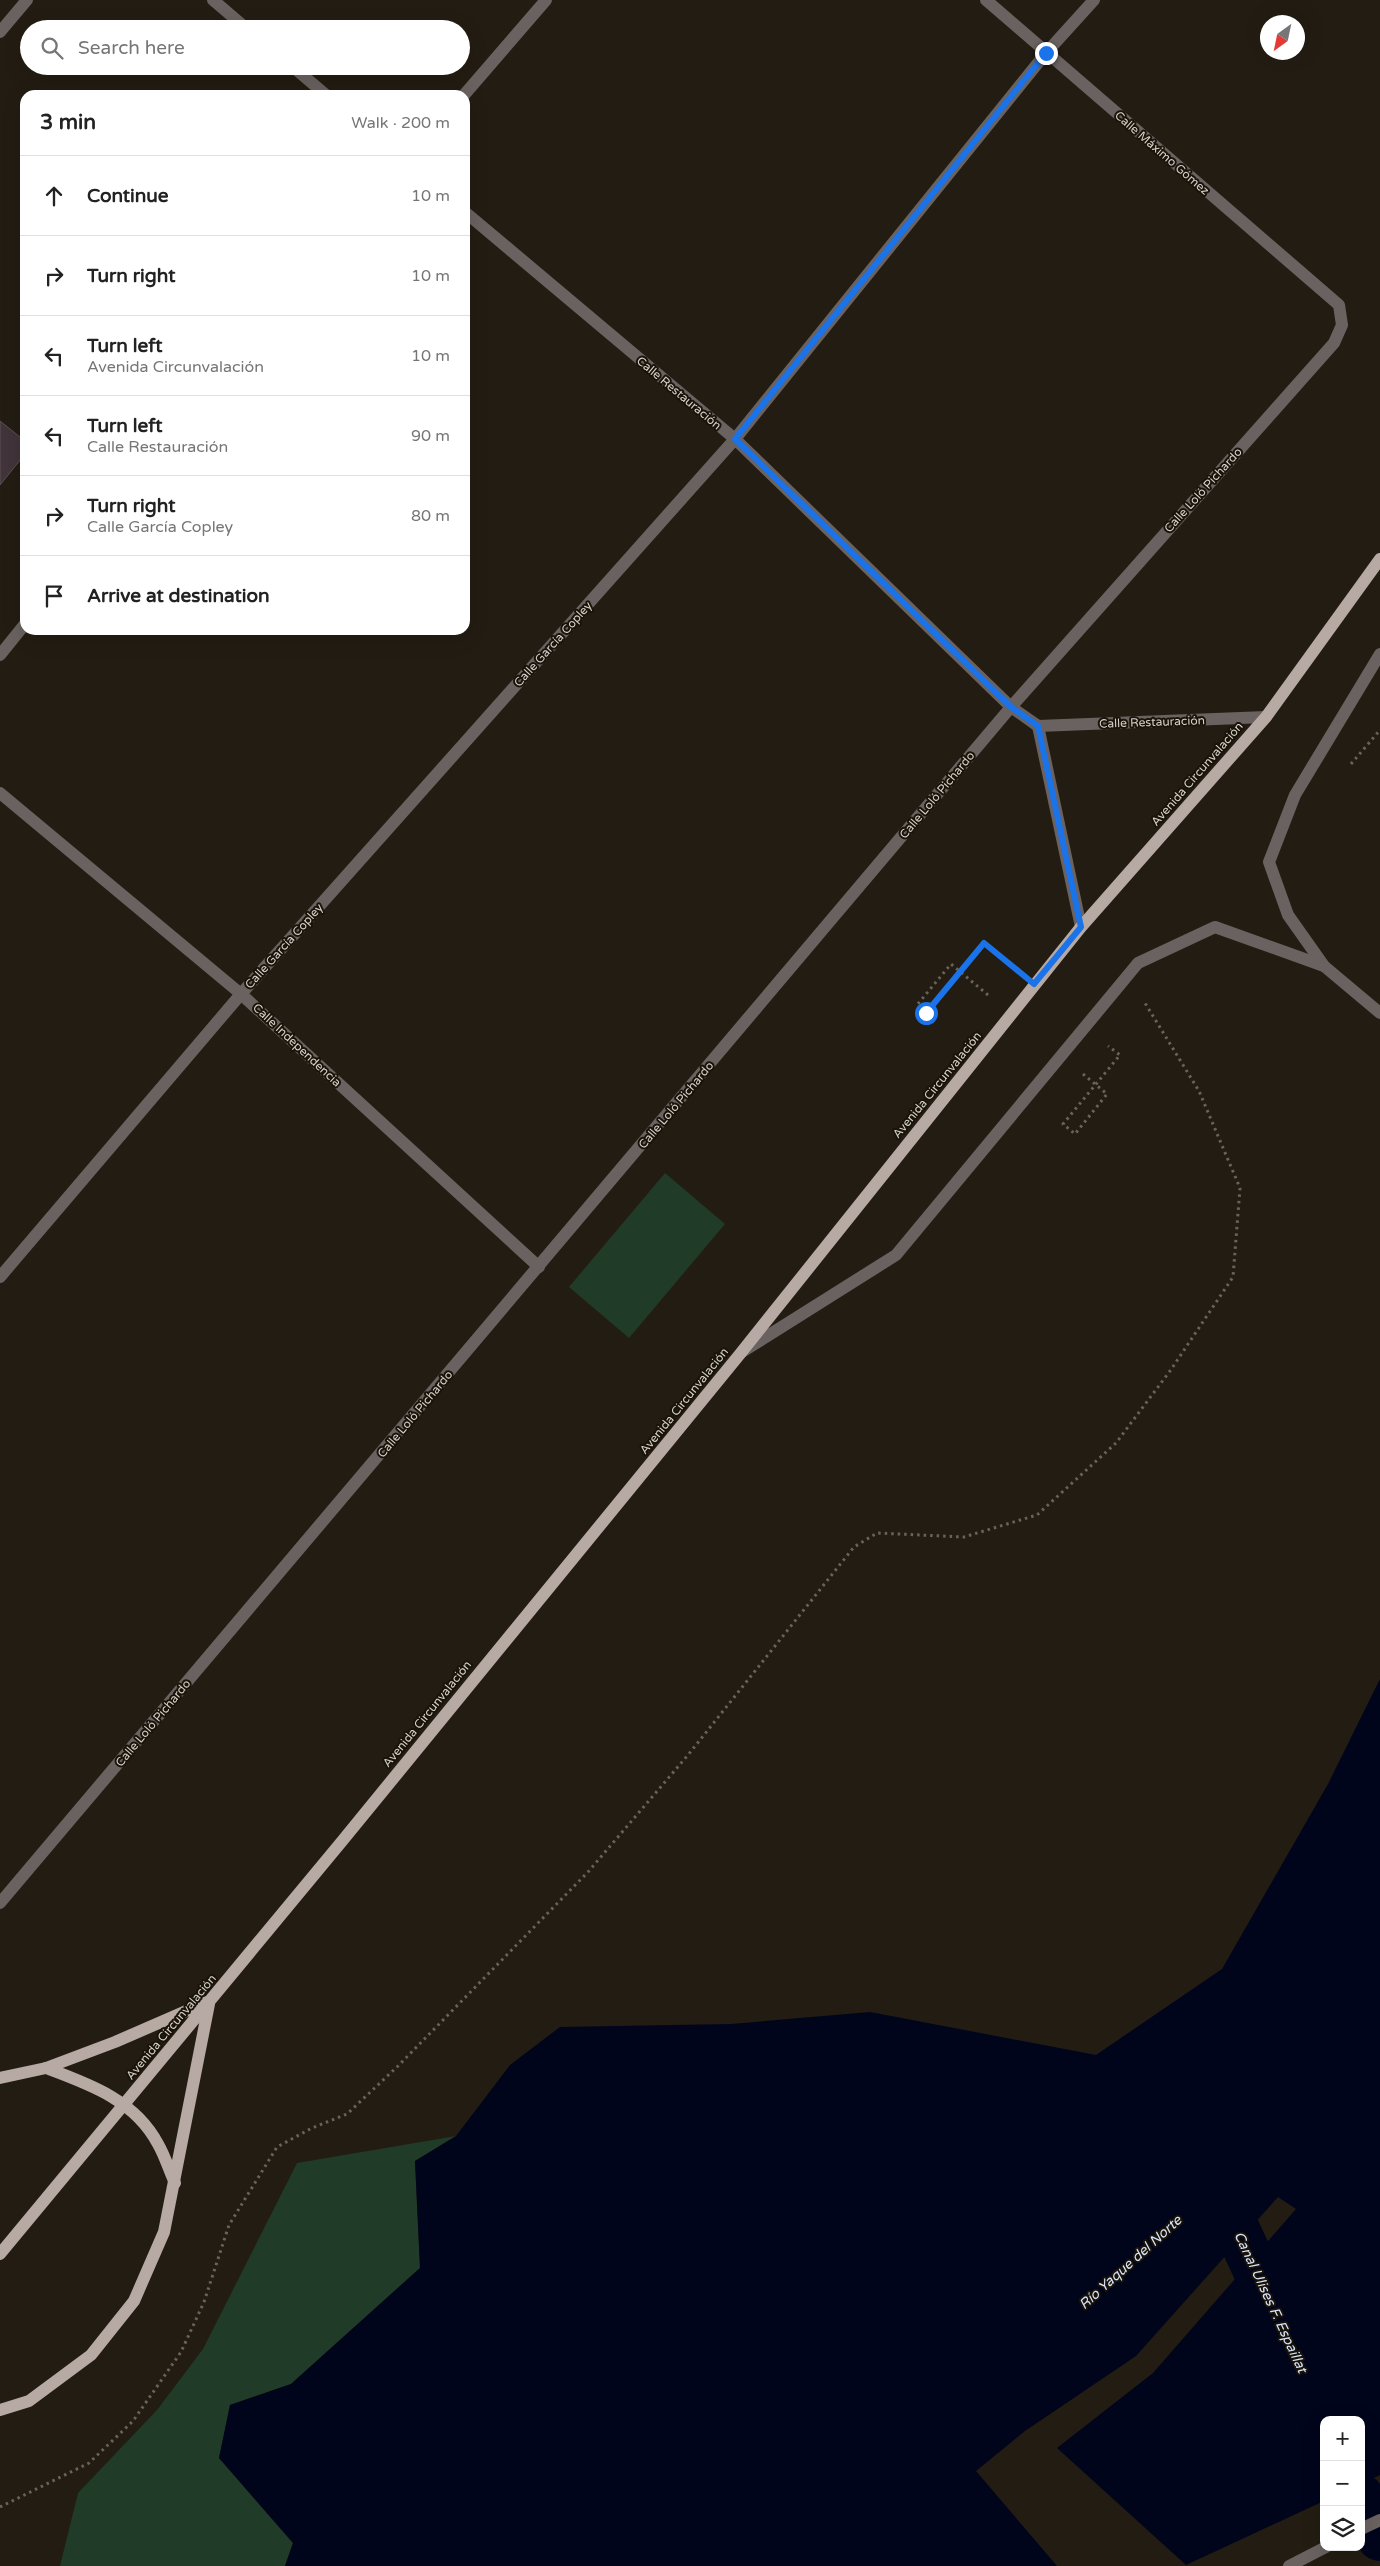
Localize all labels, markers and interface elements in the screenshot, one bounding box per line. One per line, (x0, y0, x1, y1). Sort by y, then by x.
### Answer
north arrow (1260, 15, 1305, 60)
search box (20, 20, 470, 75)
icon: search (38, 34, 66, 62)
text: Search here (78, 37, 185, 59)
route end (1035, 42, 1058, 65)
street label: Calle Máximo Gómez (1112, 108, 1212, 198)
text: 3 min (40, 110, 96, 135)
text: Walk · 200 m (351, 113, 450, 133)
icon: ahead (40, 182, 68, 210)
text: Continue (87, 185, 169, 207)
text: 10 m (411, 186, 450, 206)
icon: right (40, 262, 68, 290)
text: Turn right (87, 265, 175, 287)
text: 10 m (411, 266, 450, 286)
text: Turn left (87, 335, 163, 357)
icon: left (40, 342, 68, 370)
text: 10 m (411, 346, 450, 366)
street label: Calle Restauración (634, 354, 724, 432)
text: Avenida Circunvalación (87, 357, 264, 377)
text: Turn left (87, 415, 163, 437)
icon: left (40, 422, 68, 450)
text: 90 m (411, 426, 450, 446)
text: Calle Restauración (87, 437, 228, 457)
street label: Calle Loló Pichardo (1161, 445, 1245, 535)
text: Turn right (87, 495, 175, 517)
icon: right (40, 502, 68, 530)
text: 80 m (411, 506, 450, 526)
text: Calle García Copley (87, 517, 233, 537)
icon: arrive (40, 582, 68, 610)
text: Arrive at destination (87, 585, 270, 607)
street label: Calle García Copley (511, 598, 595, 689)
street label: Calle Restauración (1099, 713, 1205, 731)
street label: Avenida Circunvalación (1148, 719, 1246, 829)
street label: Calle Loló Pichardo (897, 749, 977, 841)
street label: Calle García Copley (242, 900, 326, 991)
street label: Calle Independencia (250, 1001, 344, 1089)
route start (915, 1002, 938, 1025)
street label: Avenida Circunvalación (890, 1029, 984, 1141)
street label: Calle Loló Pichardo (636, 1059, 716, 1151)
street label: Avenida Circunvalación (637, 1345, 731, 1457)
street label: Calle Loló Pichardo (375, 1368, 455, 1460)
street label: Avenida Circunvalación (380, 1658, 474, 1770)
street label: Calle Loló Pichardo (113, 1677, 193, 1769)
street label: Avenida Circunvalación (123, 1972, 219, 2082)
water label: Río Yaque del Norte (1076, 2211, 1186, 2313)
water label: Canal Ulises F. Espaillat (1230, 2229, 1312, 2377)
map controls (1320, 2416, 1365, 2551)
button: + (1320, 2416, 1365, 2461)
button: − (1320, 2461, 1365, 2506)
button: layers (1320, 2506, 1365, 2551)

